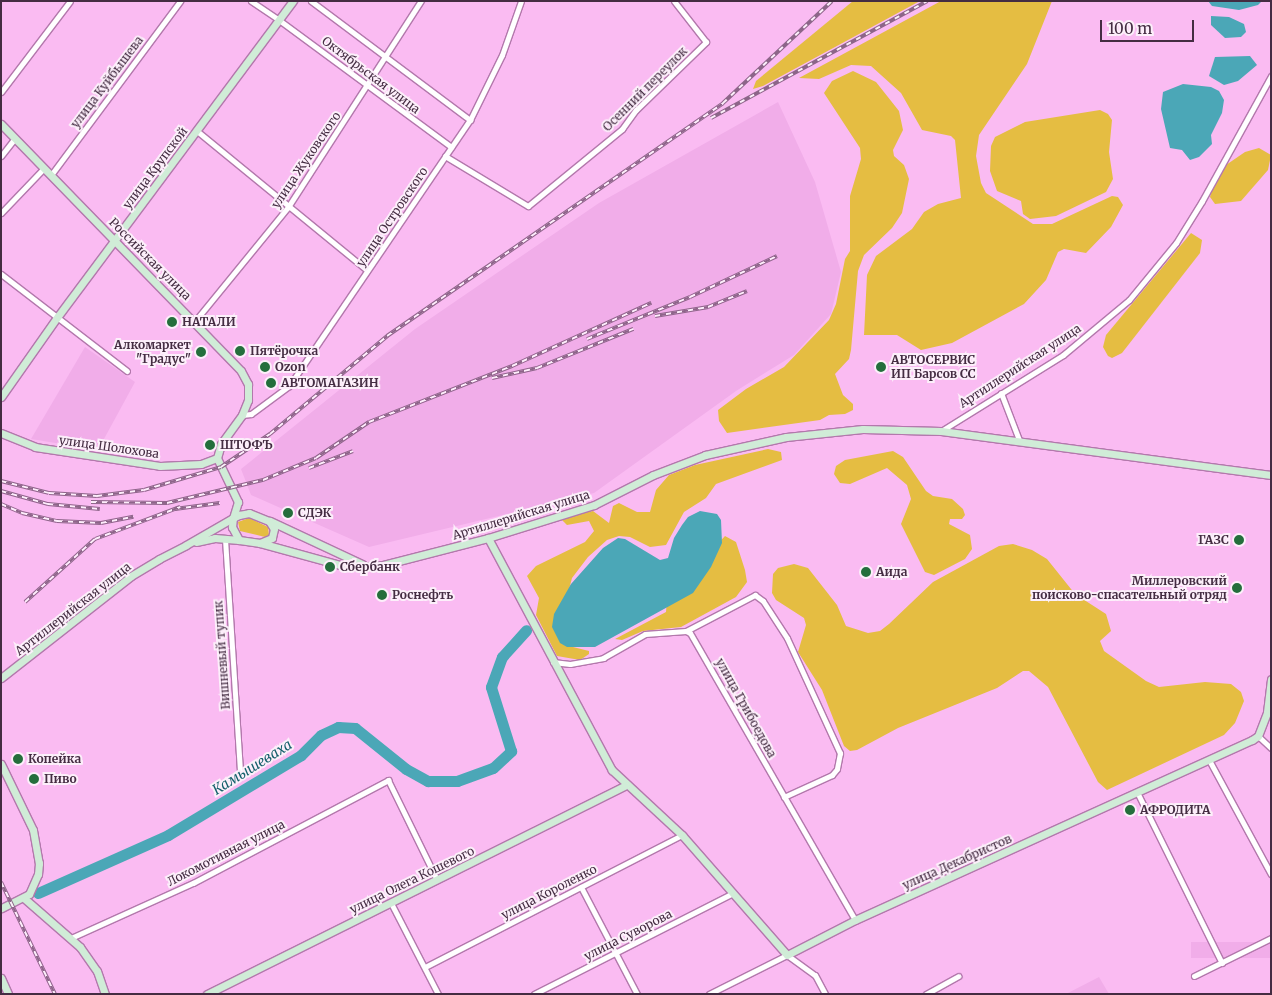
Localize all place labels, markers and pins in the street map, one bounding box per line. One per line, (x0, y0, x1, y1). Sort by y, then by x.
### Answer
place label: НАТАЛИ (182, 315, 236, 329)
marker: НАТАЛИ (166, 316, 178, 328)
place label: Алкомаркет "Градус" (114, 338, 191, 366)
place label: Пятёрочка (250, 344, 318, 358)
marker: Пятёрочка (234, 345, 246, 357)
marker: Алкомаркет "Градус" (195, 346, 207, 358)
place label: АВТОСЕРВИС ИП Барсов СС (891, 353, 976, 381)
place label: Ozon (275, 360, 306, 374)
marker: Ozon (259, 361, 271, 373)
marker: АВТОСЕРВИС ИП Барсов СС (875, 361, 887, 373)
place label: АВТОМАГАЗИН (281, 376, 379, 390)
marker: АВТОМАГАЗИН (265, 377, 277, 389)
place label: ШТОФЪ (220, 438, 272, 452)
marker: ШТОФЪ (204, 439, 216, 451)
place label: СДЭК (298, 506, 331, 520)
marker: СДЭК (282, 507, 294, 519)
place label: ГАЗС (1198, 533, 1229, 547)
marker: ГАЗС (1233, 534, 1245, 546)
place label: Сбербанк (340, 560, 400, 574)
marker: Сбербанк (324, 561, 336, 573)
place label: Аида (876, 565, 907, 579)
marker: Аида (860, 566, 872, 578)
place label: Миллеровский поисково-спасательный отряд (1032, 574, 1227, 602)
marker: Миллеровский поисково-спасательный отряд (1231, 582, 1243, 594)
place label: Роснефть (392, 588, 453, 602)
marker: Роснефть (376, 589, 388, 601)
place label: Копейка (28, 752, 81, 766)
marker: Копейка (12, 753, 24, 765)
place label: Пиво (44, 772, 77, 786)
marker: Пиво (28, 773, 40, 785)
place label: АФРОДИТА (1140, 803, 1210, 817)
marker: АФРОДИТА (1124, 804, 1136, 816)

